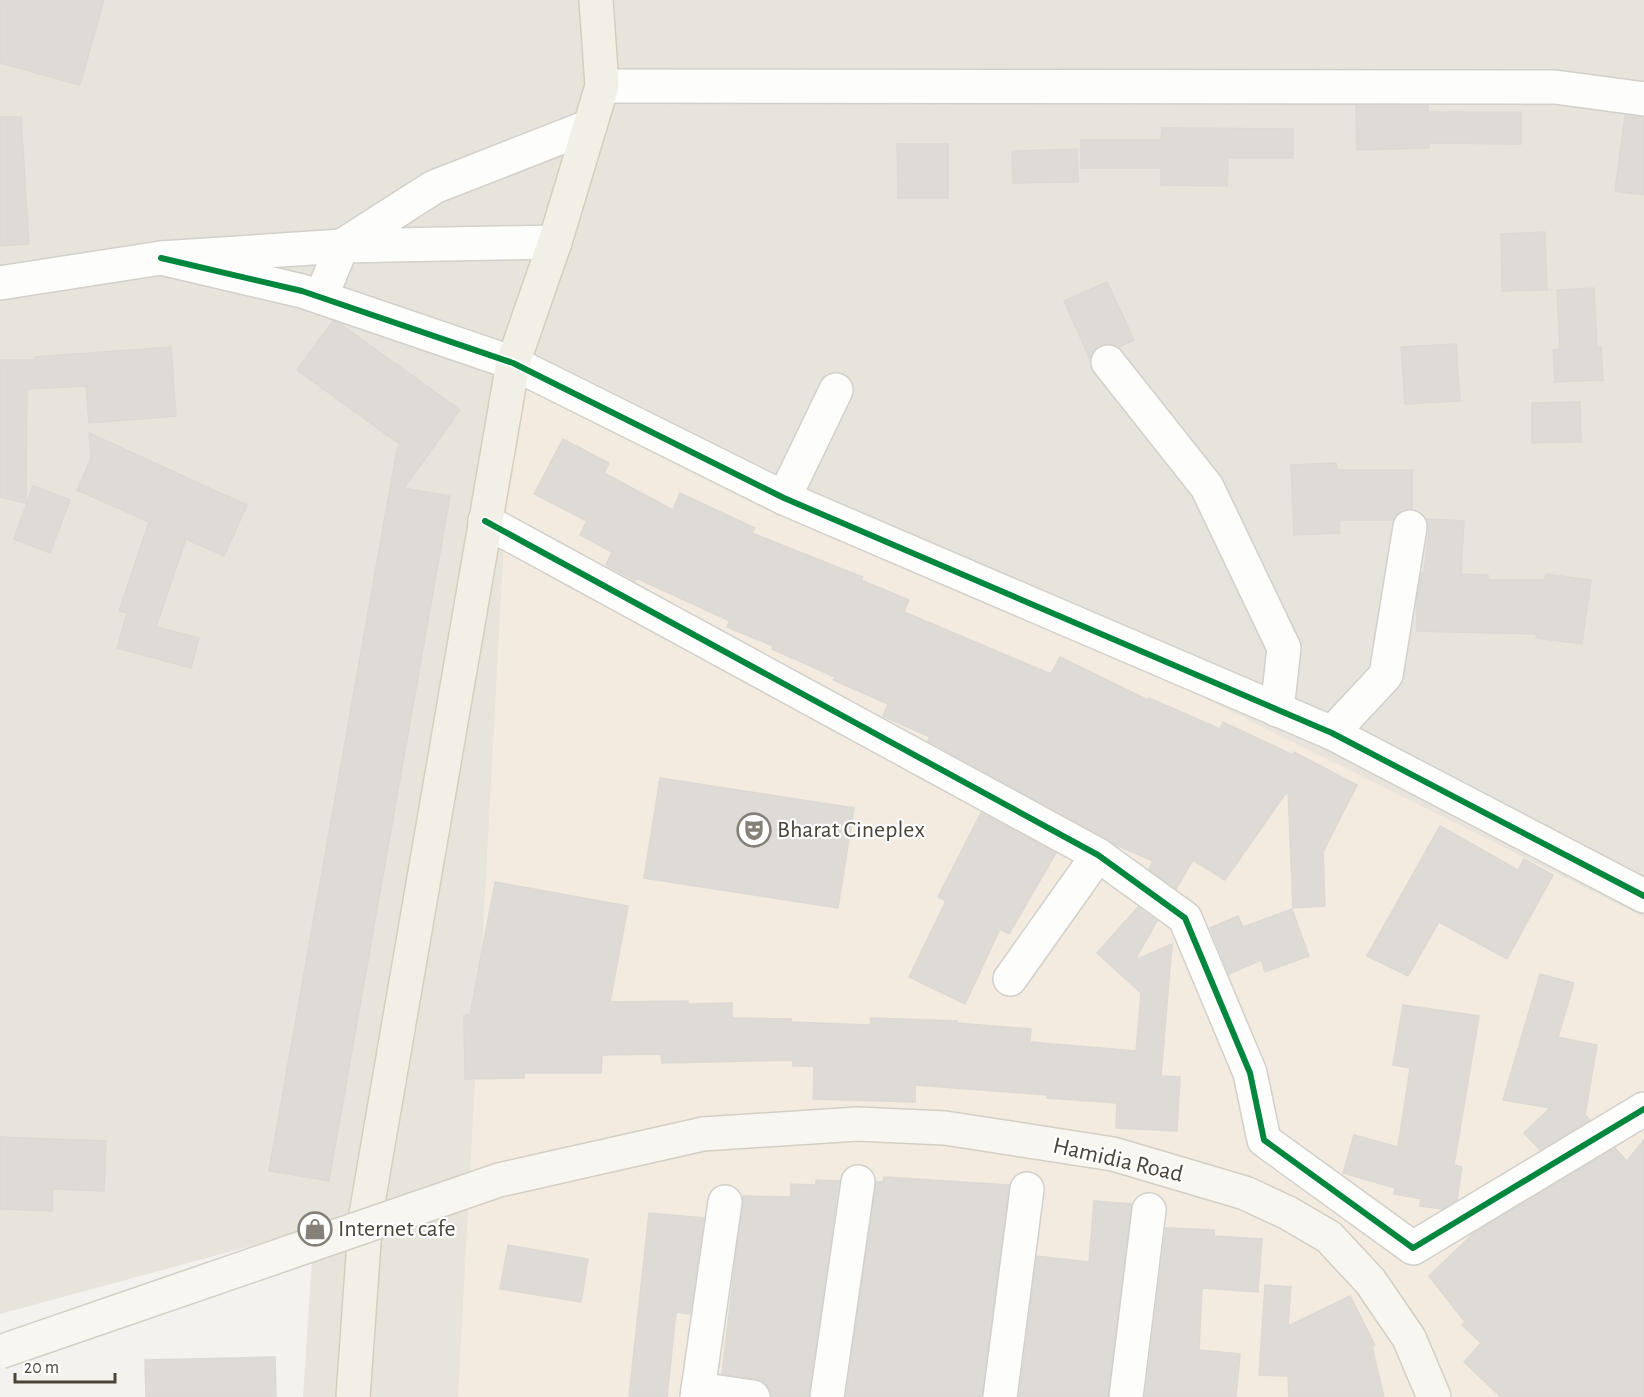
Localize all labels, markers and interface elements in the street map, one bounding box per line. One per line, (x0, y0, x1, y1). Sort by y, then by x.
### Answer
theatre icon: Bharat Cineplex (736, 812, 772, 848)
place label: Bharat Cineplex (777, 818, 925, 842)
street label: Hamidia Road (1051, 1133, 1185, 1187)
shop icon: Internet cafe (297, 1211, 333, 1247)
place label: Internet cafe (338, 1217, 456, 1241)
scale bar (15, 1346, 116, 1384)
text: 20 m (24, 1359, 59, 1377)

